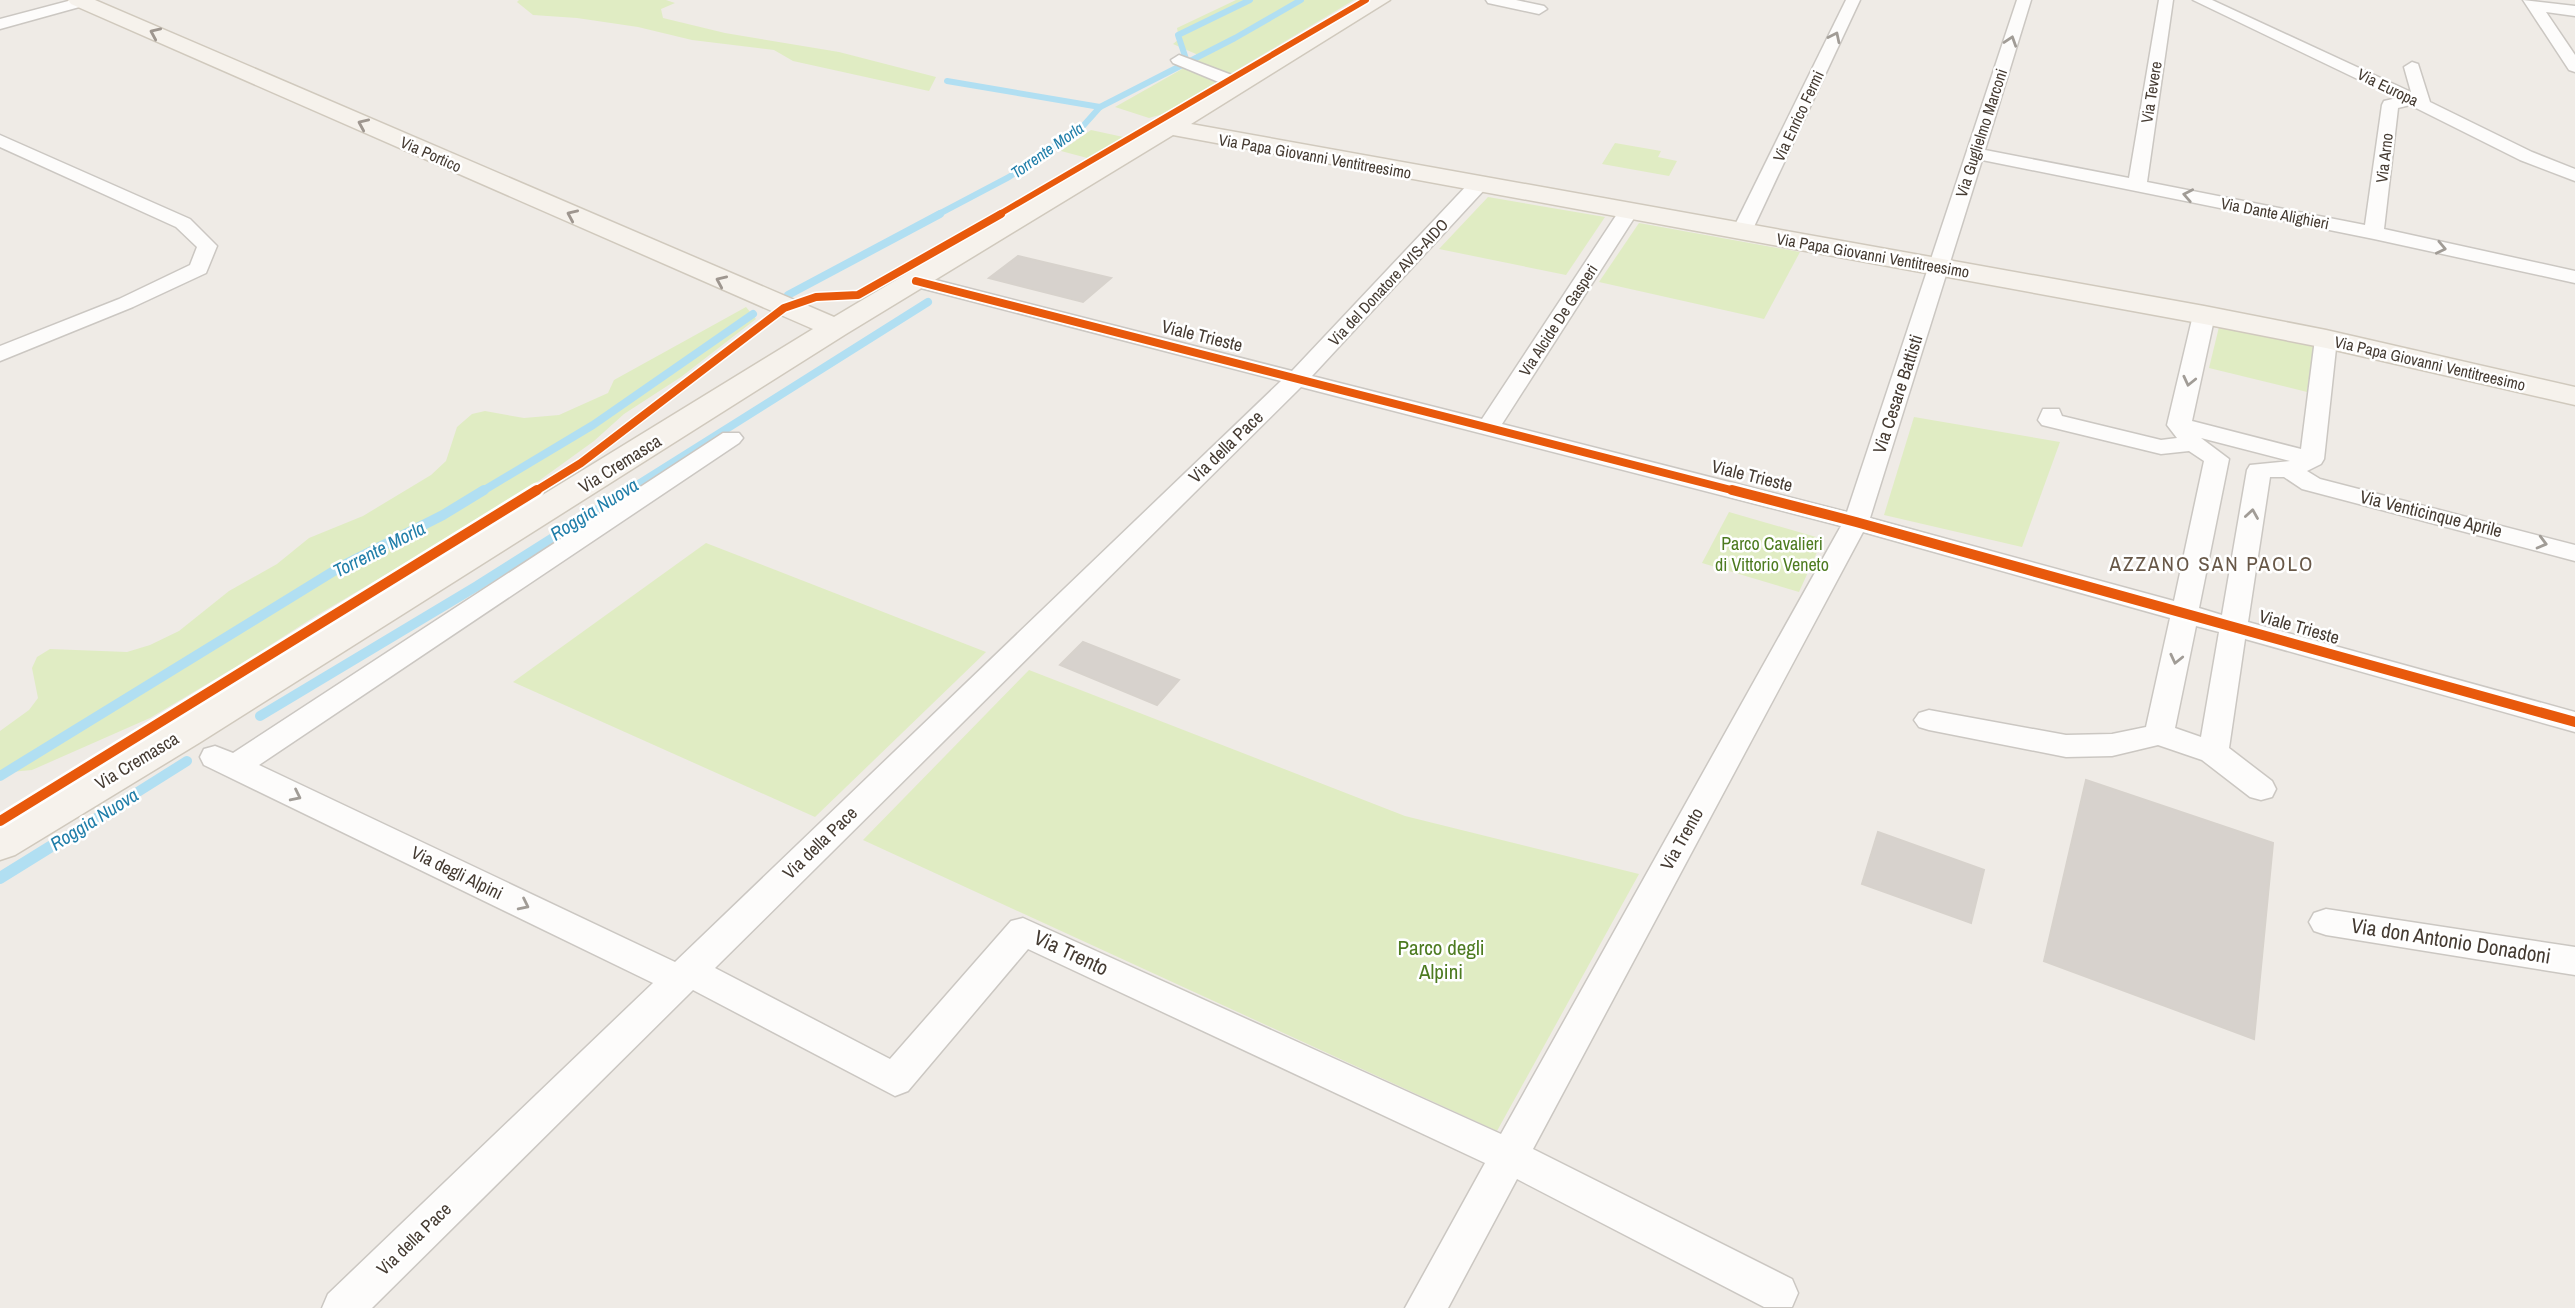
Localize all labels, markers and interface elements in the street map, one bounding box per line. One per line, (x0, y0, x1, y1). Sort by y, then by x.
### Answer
one-way arrow (149, 27, 162, 41)
one-way arrow (1827, 32, 1841, 44)
one-way arrow (2002, 35, 2017, 47)
street label: Via Tevere (2135, 60, 2167, 124)
street label: Via Europa (2354, 63, 2423, 112)
street label: Via Guglielmo Marconi (1950, 66, 2012, 200)
street label: Via Enrico Fermi (1767, 67, 1829, 165)
water label: Torrente Morla (1006, 117, 1088, 183)
one-way arrow (358, 119, 370, 133)
street label: Via Papa Giovanni Ventitreesimo (1217, 128, 1413, 184)
street label: Via Portico (397, 131, 465, 177)
street label: Via Arno (2370, 132, 2398, 184)
one-way arrow (2182, 188, 2194, 203)
street label: Via Dante Alighieri (2219, 192, 2331, 234)
one-way arrow (566, 210, 578, 224)
street label: Via del Donatore AVIS-AIDO (1323, 214, 1453, 350)
street label: Via Papa Giovanni Ventitreesimo (1775, 227, 1971, 283)
one-way arrow (2435, 239, 2447, 254)
street label: Via Alcide De Gasperi (1513, 260, 1603, 380)
one-way arrow (716, 275, 729, 289)
street label: Viale Trieste (1159, 313, 1245, 358)
street label: Via Papa Giovanni Ventitreesimo (2332, 330, 2528, 396)
street label: Via Cesare Battisti (1867, 331, 1929, 457)
one-way arrow (2183, 375, 2197, 387)
street label: Via della Pace (1183, 405, 1268, 489)
street label: Via Cremasca (574, 428, 666, 499)
street label: Viale Trieste (1709, 453, 1795, 498)
water label: Roggia Nuova (545, 471, 643, 546)
street label: Via Venticinque Aprile (2357, 484, 2505, 543)
one-way arrow (2245, 508, 2260, 520)
water label: Torrente Morla (329, 515, 430, 583)
park label: Parco Cavalieri di Vittorio Veneto (1715, 531, 1829, 577)
one-way arrow (2535, 535, 2547, 549)
district label: AZZANO SAN PAOLO (2109, 549, 2314, 578)
street label: Viale Trieste (2256, 603, 2342, 650)
one-way arrow (2170, 653, 2185, 665)
street label: Via Cremasca (90, 726, 183, 795)
water label: Roggia Nuova (45, 781, 143, 856)
one-way arrow (289, 788, 301, 802)
street label: Via della Pace (777, 801, 862, 885)
street label: Via Trento (1654, 803, 1709, 875)
street label: Via degli Alpini (407, 840, 507, 905)
one-way arrow (517, 896, 529, 910)
street label: Via don Antonio Donadoni (2349, 910, 2553, 971)
street label: Via Trento (1029, 923, 1113, 982)
park label: Parco degli Alpini (1397, 933, 1485, 986)
street label: Via della Pace (371, 1197, 456, 1281)

